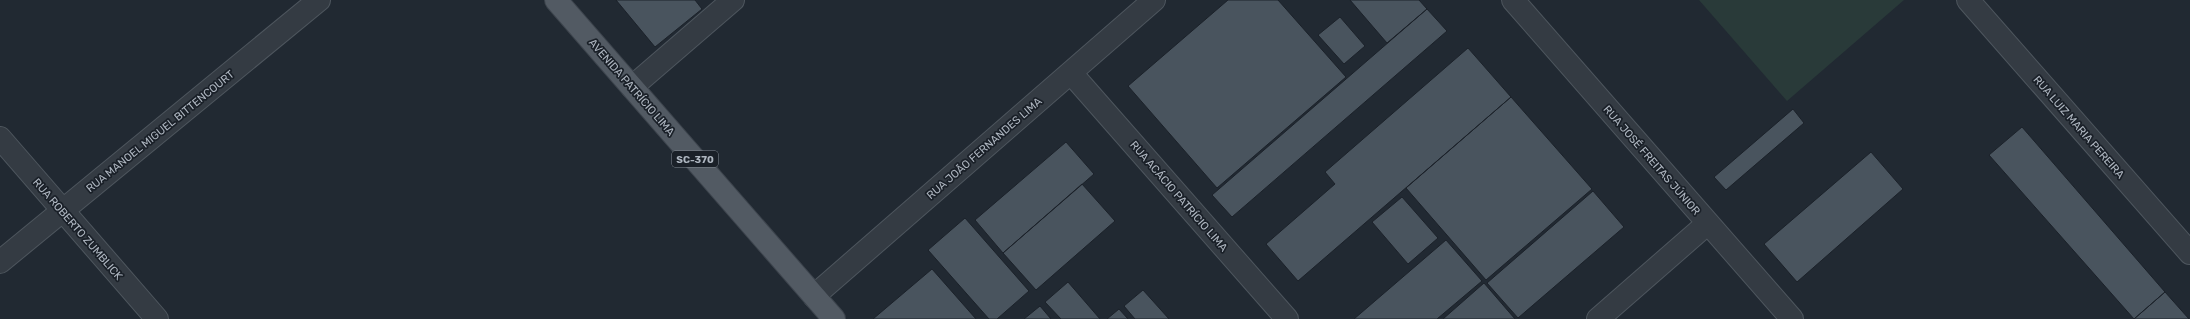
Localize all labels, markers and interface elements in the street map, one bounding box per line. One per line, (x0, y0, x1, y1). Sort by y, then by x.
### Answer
street label: AVENIDA PATRÍCIO LIMA (586, 36, 678, 139)
street label: RUA MANOEL MIGUEL BITTENCOURT (84, 67, 237, 195)
street label: RUA LUIZ MARIA PEREIRA (2030, 73, 2127, 182)
street label: RUA JOÃO FERNANDES LIMA (924, 94, 1045, 202)
street label: RUA JOSÉ FREITAS JÚNIOR (1601, 103, 1703, 218)
street label: RUA ACÁCIO PATRÍCIO LIMA (1127, 138, 1231, 255)
road number: SC-370 (672, 151, 718, 167)
street label: RUA ROBERTO ZUMBLICK (30, 176, 125, 283)

